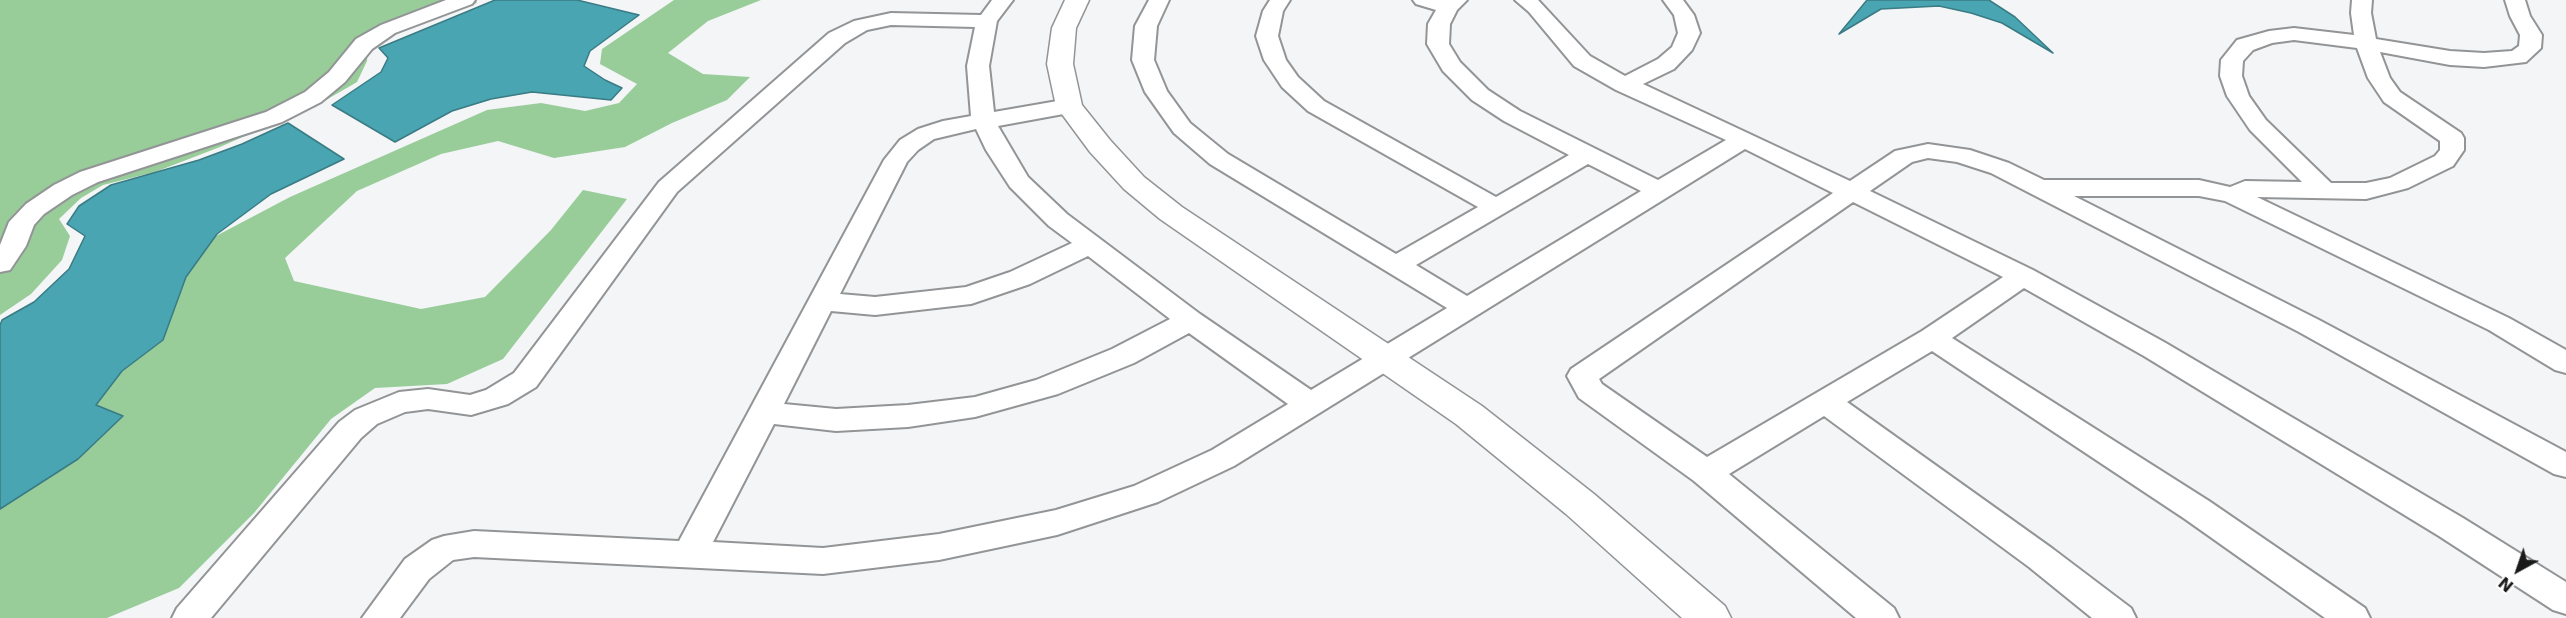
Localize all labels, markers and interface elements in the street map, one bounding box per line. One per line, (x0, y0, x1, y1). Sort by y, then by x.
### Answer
north arrow (2488, 540, 2548, 600)
text: N (2495, 573, 2517, 596)

